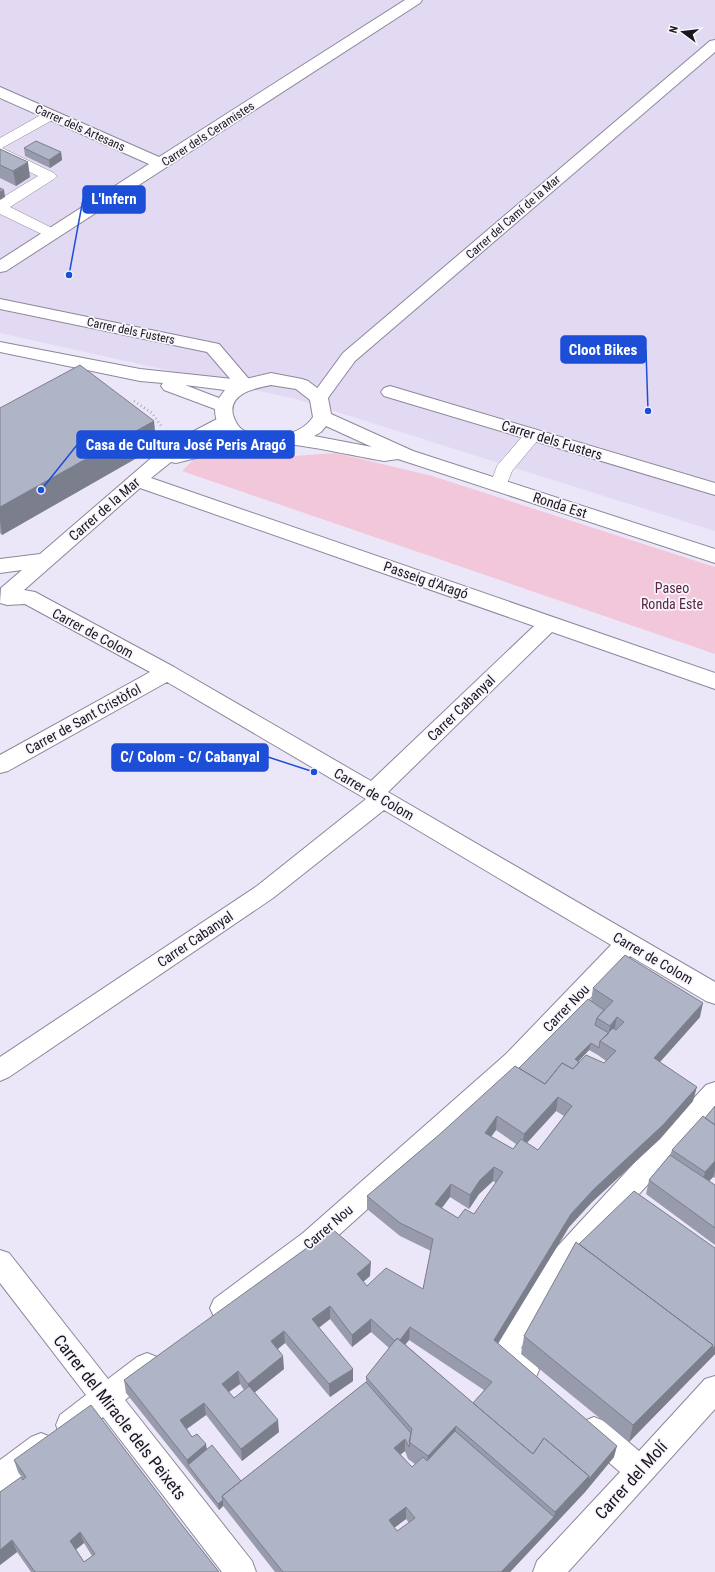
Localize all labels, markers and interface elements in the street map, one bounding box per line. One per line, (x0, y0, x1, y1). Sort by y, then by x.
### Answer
north arrow (663, 12, 703, 52)
text: N (667, 24, 681, 34)
street label: Carrer dels Ceramistes (159, 99, 257, 169)
street label: Carrer dels Artesans (33, 102, 127, 154)
street label: Carrer del Camí de la Mar (463, 172, 563, 262)
callout: L'Infern (83, 186, 145, 213)
text: L'Infern (91, 190, 137, 208)
street label: Carrer dels Fusters (86, 315, 176, 347)
callout: Cloot Bikes (561, 336, 646, 363)
text: Cloot Bikes (569, 341, 637, 359)
street label: Carrer dels Fusters (500, 417, 604, 463)
callout: Casa de Cultura José Peris Aragó (77, 431, 294, 458)
text: Casa de Cultura José Peris Aragó (86, 436, 286, 454)
street label: Carrer de la Mar (65, 474, 143, 544)
street label: Ronda Est (531, 489, 589, 521)
street label: Passeig d'Aragó (382, 558, 470, 602)
park label: Paseo Ronda Este (641, 580, 704, 612)
street label: Carrer de Colom (50, 605, 136, 661)
street label: Carrer Cabanyal (424, 672, 498, 744)
street label: Carrer de Sant Cristòfol (23, 681, 143, 757)
callout: C/ Colom - C/ Cabanyal (112, 744, 268, 771)
text: C/ Colom - C/ Cabanyal (120, 748, 260, 766)
street label: Carrer de Colom (331, 765, 417, 823)
street label: Carrer Cabanyal (154, 908, 236, 970)
street label: Carrer de Colom (610, 929, 696, 987)
street label: Carrer Nou (540, 981, 592, 1035)
street label: Carrer Nou (300, 1201, 356, 1253)
street label: Carrer del Miracle dels Peixets (49, 1331, 191, 1503)
street label: Carrer del Molí (591, 1436, 672, 1523)

